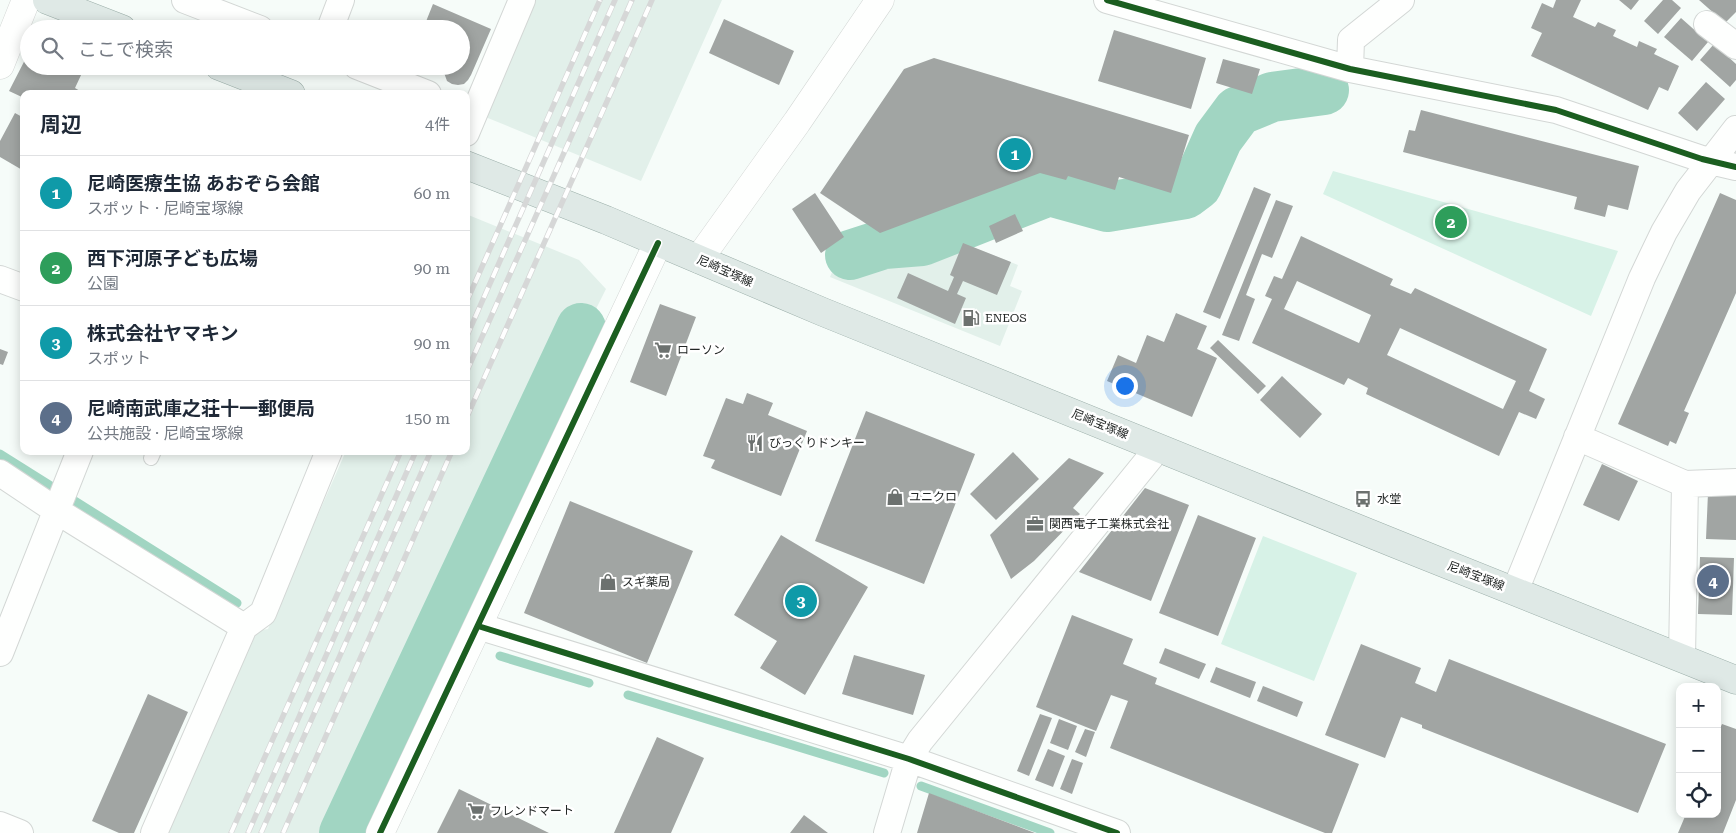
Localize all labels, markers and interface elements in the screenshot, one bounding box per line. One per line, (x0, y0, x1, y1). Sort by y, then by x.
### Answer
search box (20, 20, 470, 75)
icon: search (38, 34, 66, 62)
text: ここで検索 (78, 38, 173, 61)
text: 周辺 (40, 113, 82, 137)
text: 4件 (425, 115, 450, 134)
pin: 1 (999, 135, 1031, 173)
text: 尼崎医療生協 あおぞら会館 (87, 172, 320, 195)
text: 1 (52, 184, 60, 203)
text: 60 m (413, 184, 450, 203)
text: スポット · 尼崎宝塚線 (87, 199, 243, 218)
pin: 2 (1435, 203, 1467, 241)
text: 西下河原子ども広場 (87, 247, 258, 270)
street label: 尼崎宝塚線 (695, 252, 755, 290)
text: 2 (52, 259, 60, 278)
text: 90 m (413, 259, 450, 278)
text: 公園 (87, 274, 119, 293)
fuel station icon: ENEOS (961, 308, 981, 328)
place label: ENEOS (985, 311, 1027, 325)
text: 株式会社ヤマキン (87, 322, 238, 345)
text: 3 (52, 334, 60, 353)
text: 90 m (413, 334, 450, 353)
supermarket icon: ローソン (653, 340, 673, 360)
place label: ローソン (677, 343, 725, 357)
text: スポット (87, 349, 151, 368)
your location (1112, 373, 1138, 399)
text: 尼崎南武庫之荘十一郵便局 (87, 397, 315, 420)
street label: 尼崎宝塚線 (1070, 406, 1130, 442)
text: 4 (52, 409, 60, 428)
text: 150 m (404, 409, 450, 428)
text: 公共施設 · 尼崎宝塚線 (87, 424, 243, 443)
restaurant icon: びっくりドンキー (745, 433, 765, 453)
place label: びっくりドンキー (769, 436, 865, 450)
shop icon: ユニクロ (885, 487, 905, 507)
bus stop icon: 水堂 (1353, 489, 1373, 509)
place label: ユニクロ (909, 490, 957, 504)
place label: 水堂 (1377, 492, 1401, 506)
office icon: 関西電子工業株式会社 (1025, 514, 1045, 534)
place label: 関西電子工業株式会社 (1049, 517, 1169, 531)
street label: 尼崎宝塚線 (1445, 559, 1507, 593)
pin: 4 (1697, 562, 1729, 600)
shop icon: スギ薬局 (598, 572, 618, 592)
place label: スギ薬局 (622, 575, 670, 589)
pin: 3 (785, 582, 817, 620)
map controls (1676, 683, 1721, 818)
button: + (1676, 683, 1721, 728)
button: − (1676, 728, 1721, 773)
button: locate (1676, 773, 1721, 818)
supermarket icon: フレンドマート (466, 801, 486, 821)
place label: フレンドマート (490, 804, 574, 818)

